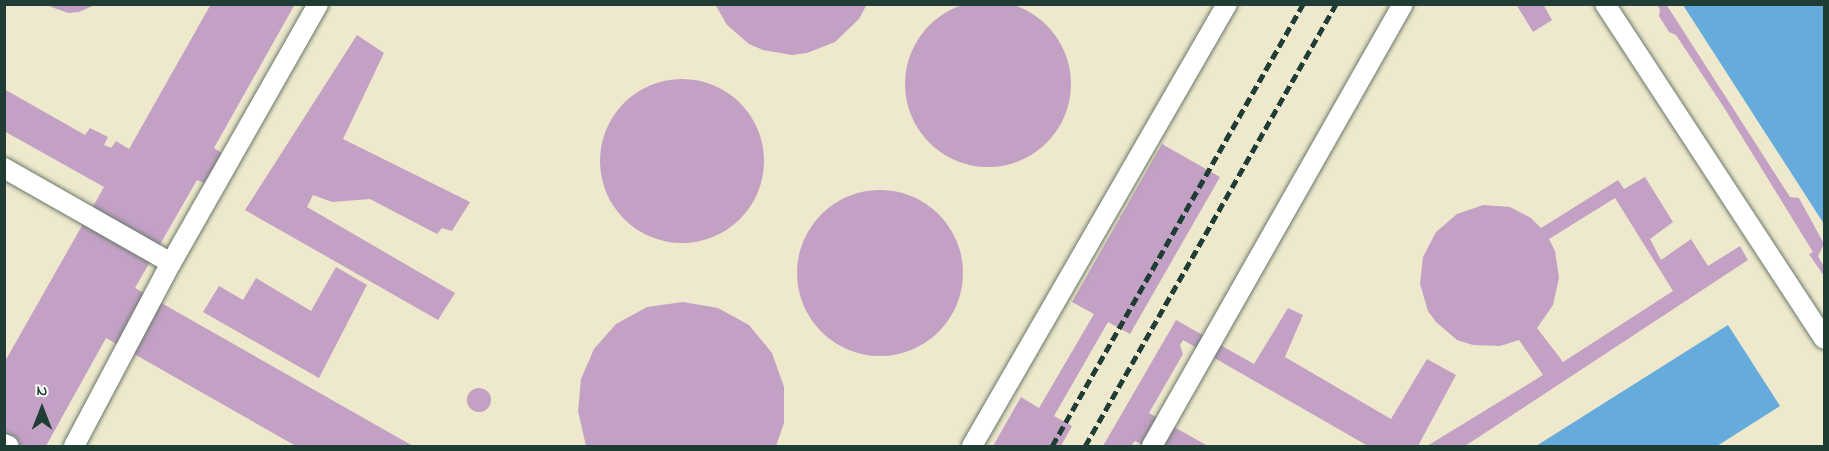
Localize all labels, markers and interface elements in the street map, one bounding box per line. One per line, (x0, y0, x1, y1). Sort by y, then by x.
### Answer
north arrow (12, 379, 72, 439)
text: N (37, 379, 47, 403)

